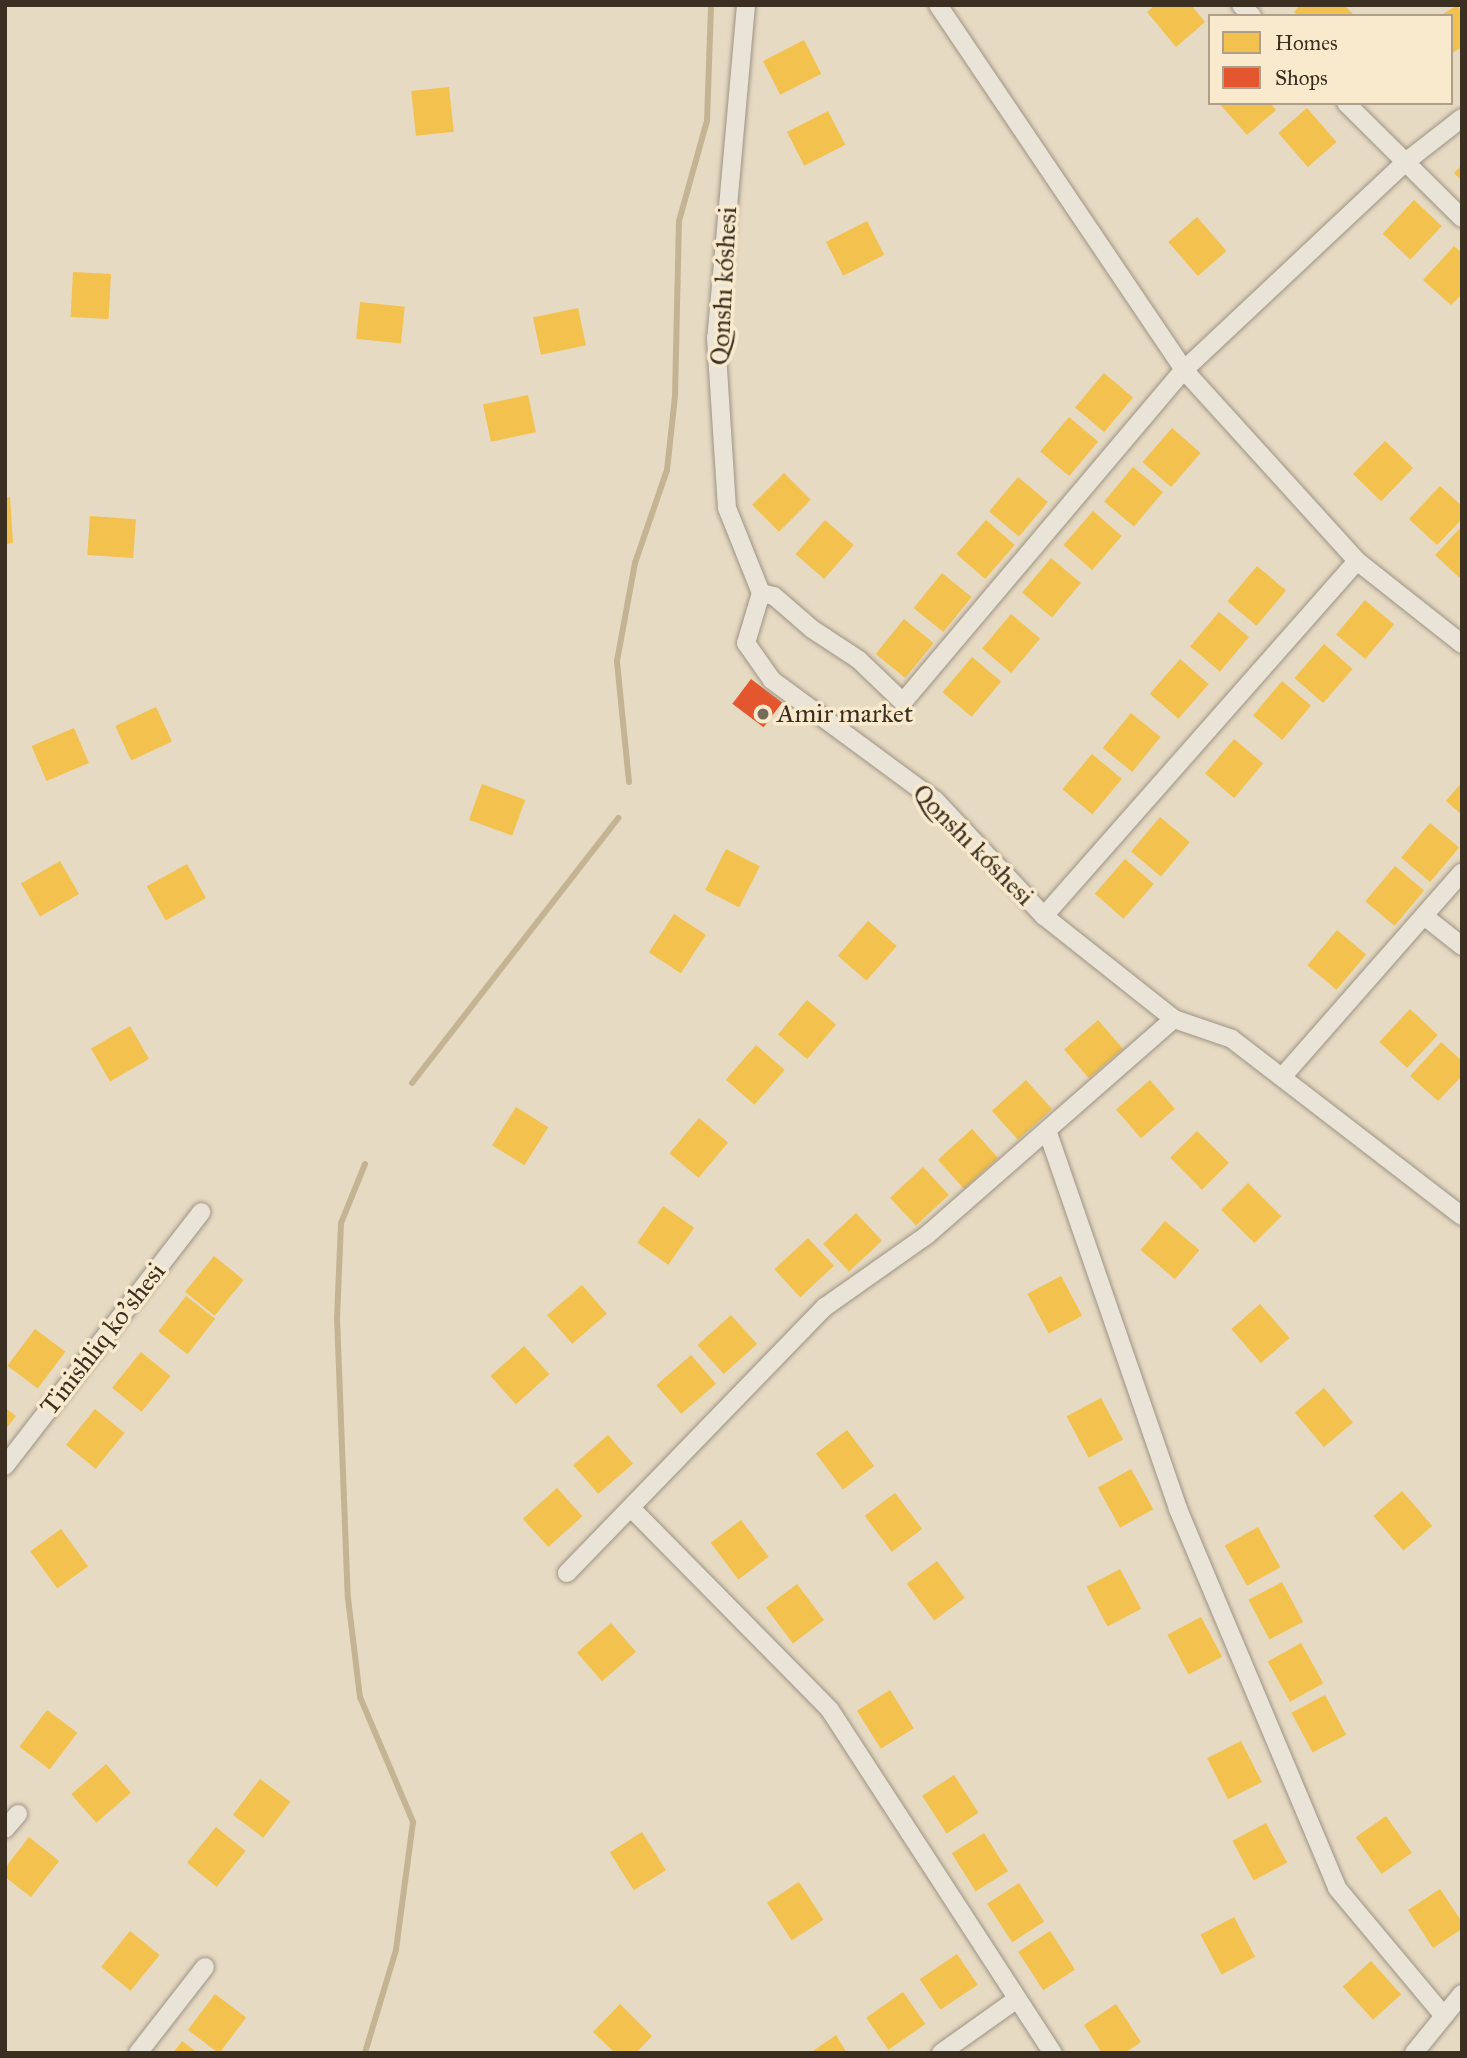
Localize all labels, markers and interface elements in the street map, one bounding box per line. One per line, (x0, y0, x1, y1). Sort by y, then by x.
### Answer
legend (1208, 14, 1453, 105)
text: Homes (1275, 30, 1338, 56)
text: Shops (1275, 65, 1328, 91)
street label: Qonshı kóshesi (704, 206, 744, 366)
place label: Amir market (777, 698, 913, 730)
marker: Amir market (755, 706, 771, 722)
street label: Qonshı kóshesi (906, 778, 1040, 912)
street label: Tinishliq ko'shesi (34, 1257, 172, 1421)

